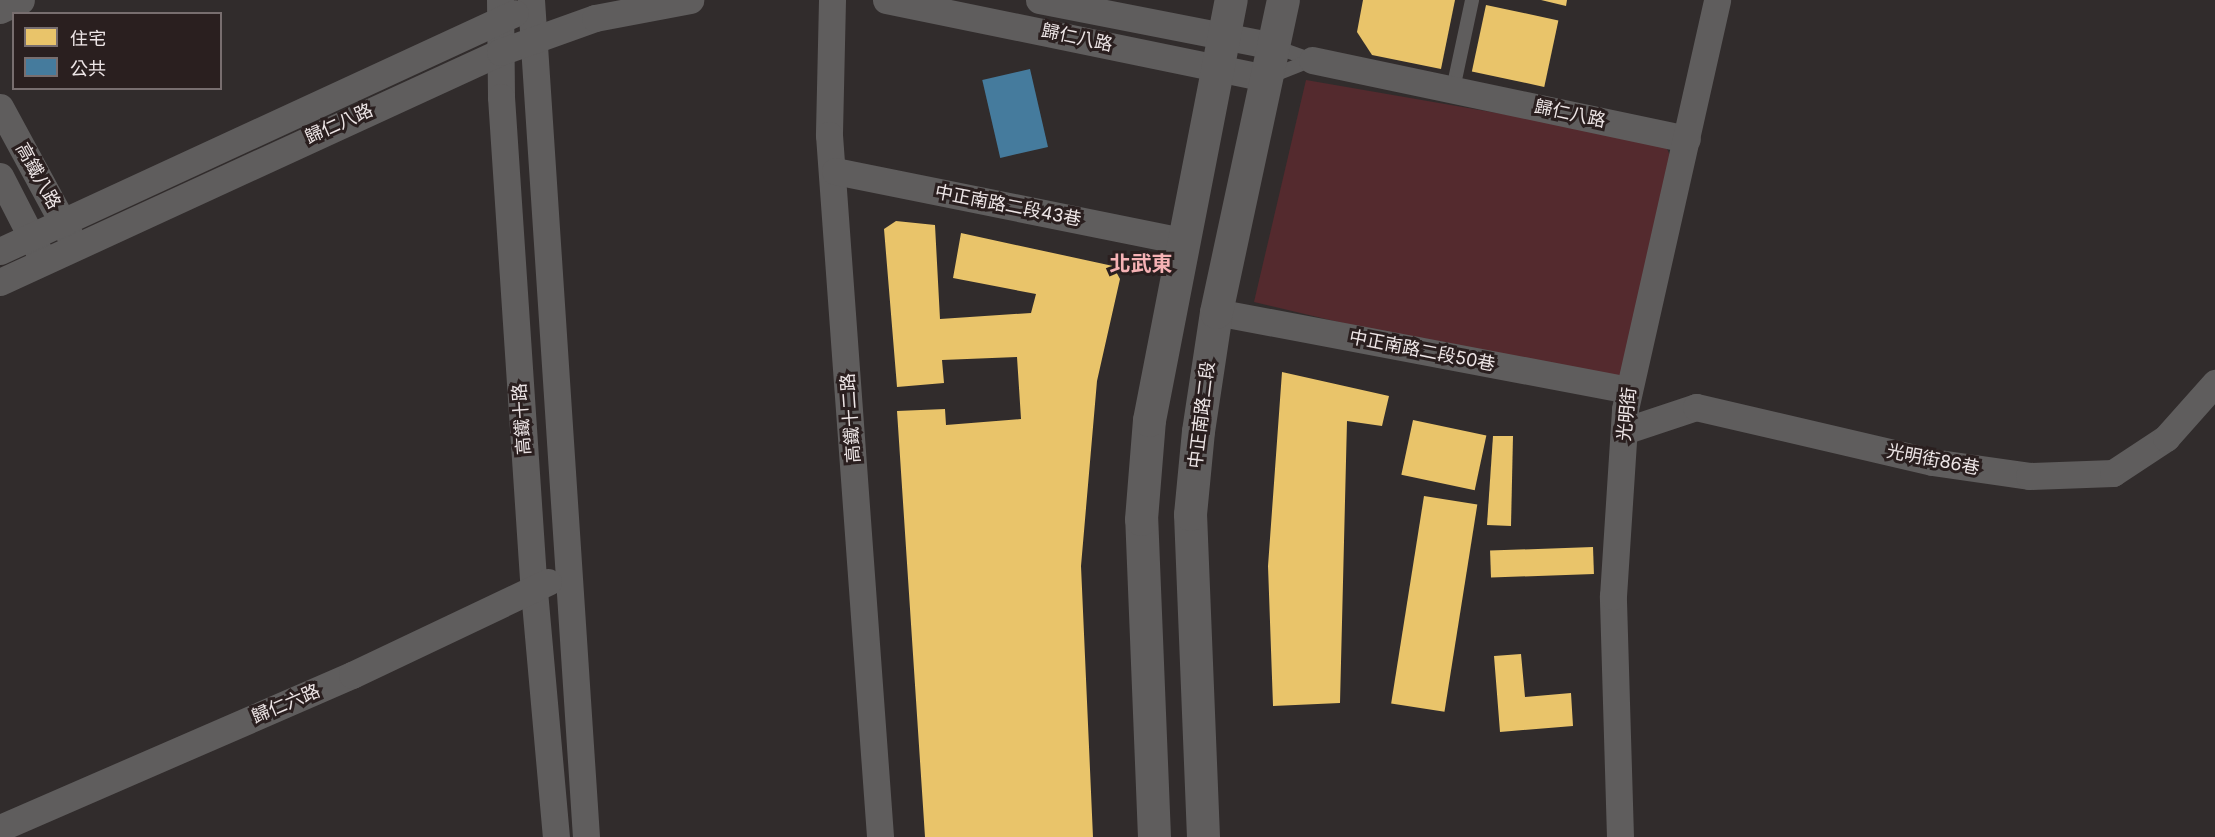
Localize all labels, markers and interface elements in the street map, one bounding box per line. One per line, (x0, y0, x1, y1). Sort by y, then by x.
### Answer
legend (12, 12, 222, 90)
street label: 歸仁八路 (1040, 20, 1114, 56)
text: 住宅 (70, 28, 106, 49)
text: 公共 (70, 58, 106, 79)
street label: 歸仁八路 (1533, 96, 1607, 132)
street label: 歸仁八路 (302, 99, 376, 149)
street label: 高鐵八路 (11, 139, 65, 213)
street label: 中正南路二段43巷 (933, 181, 1083, 231)
district label: 北武東 (1110, 251, 1172, 277)
street label: 中正南路二段50巷 (1347, 326, 1497, 376)
street label: 中正南路二段 (1185, 360, 1219, 470)
street label: 高鐵十二路 (837, 372, 865, 464)
street label: 高鐵十路 (509, 382, 535, 456)
street label: 光明街 (1613, 386, 1641, 442)
street label: 光明街86巷 (1885, 440, 1981, 480)
street label: 歸仁六路 (249, 680, 323, 728)

